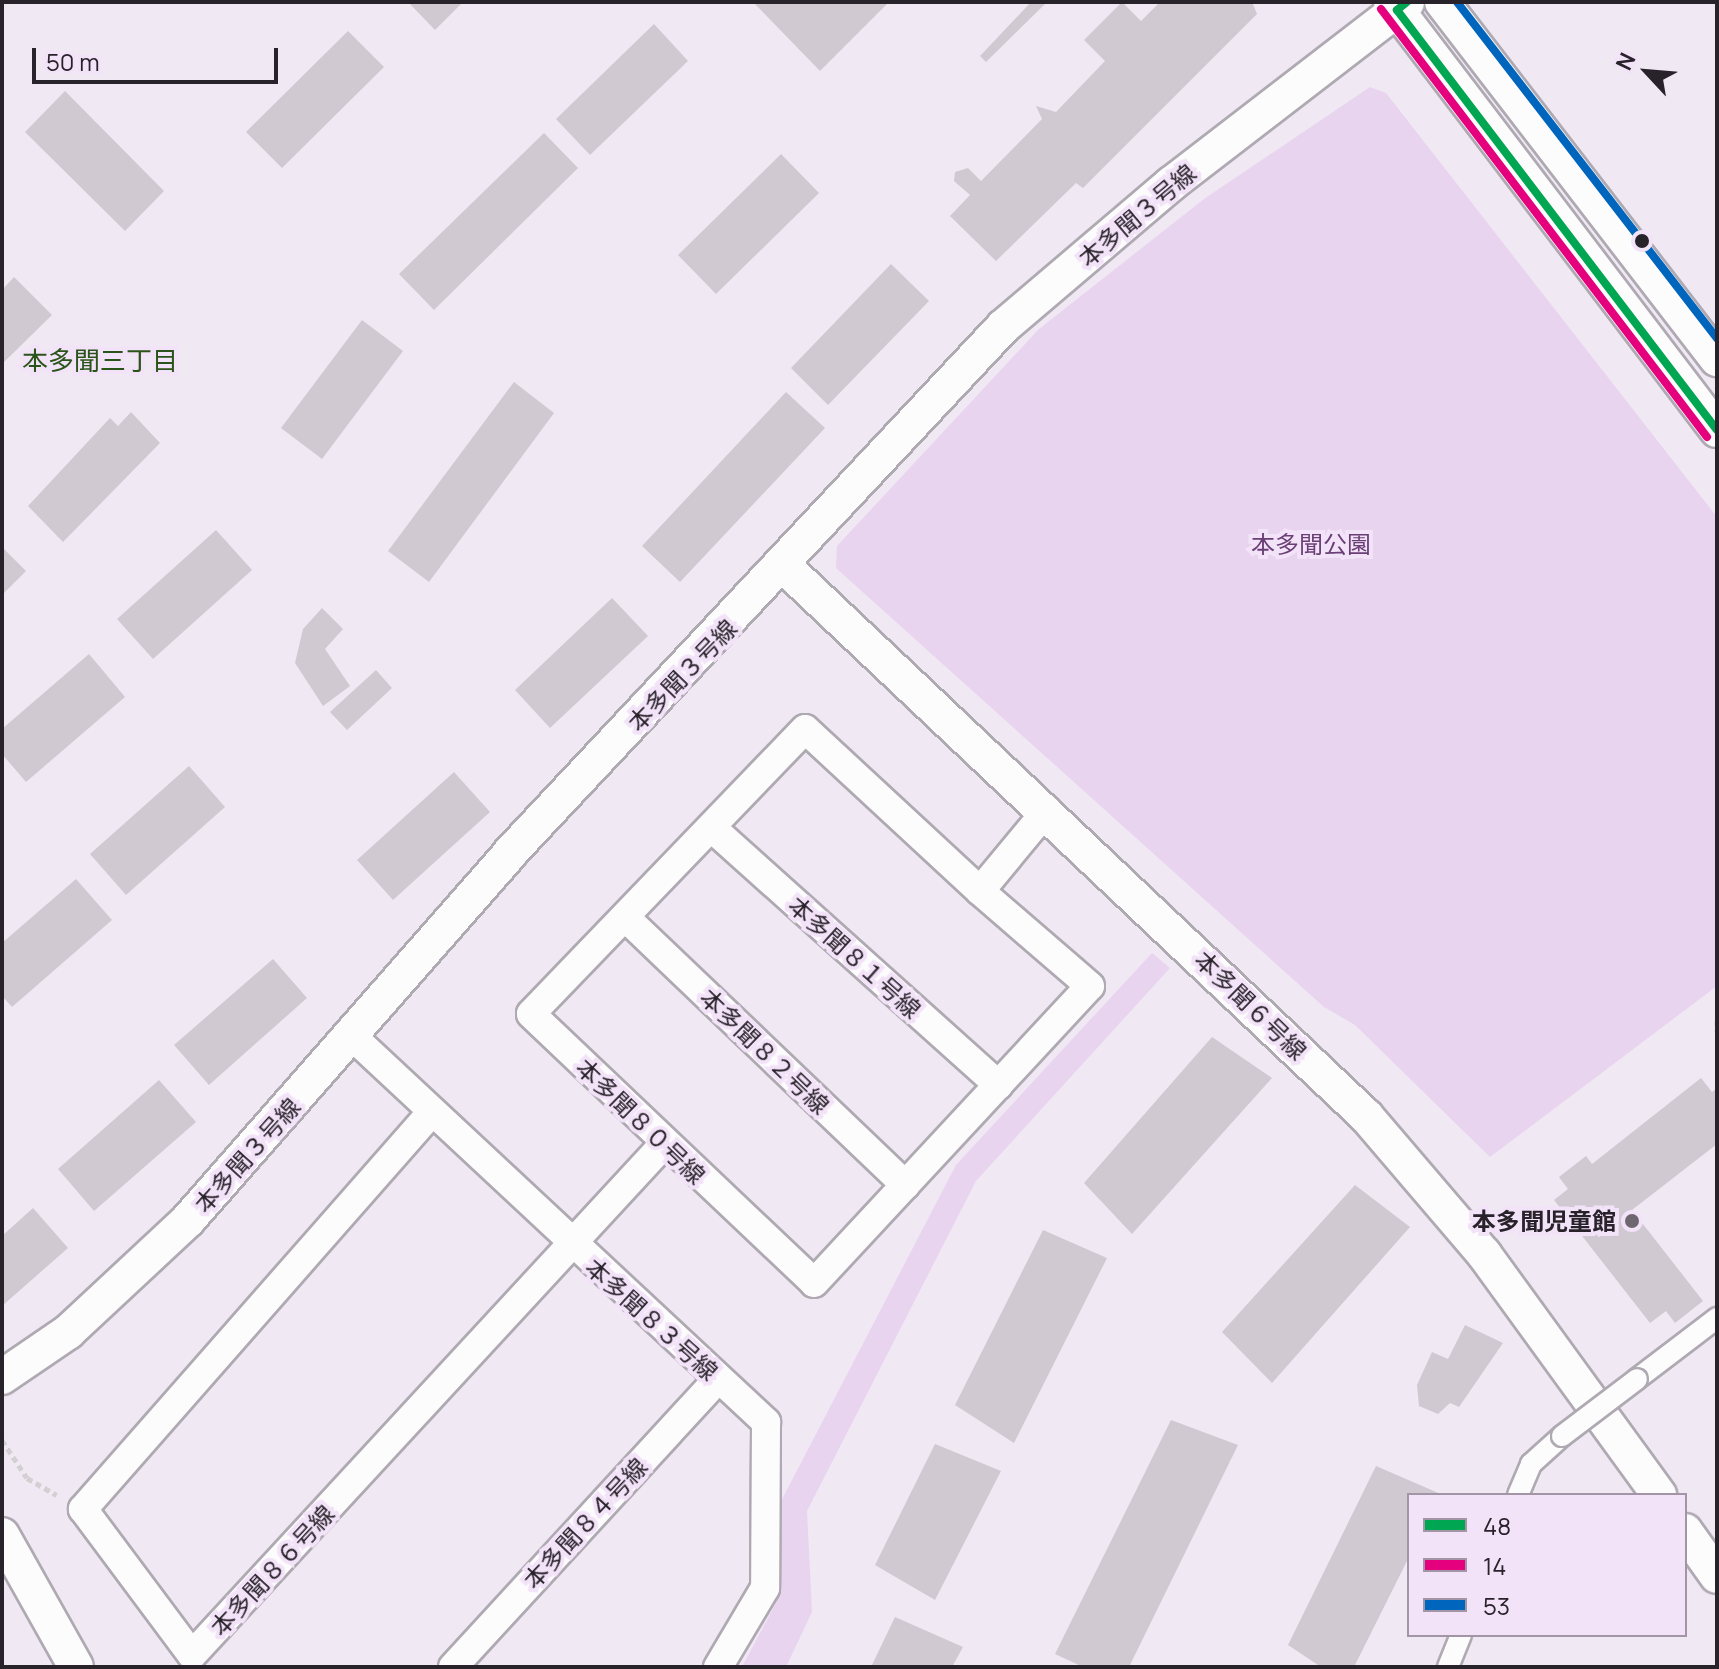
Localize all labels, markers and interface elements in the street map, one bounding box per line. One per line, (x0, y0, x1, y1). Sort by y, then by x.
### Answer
scale bar (36, 32, 282, 82)
north arrow (1607, 32, 1687, 112)
text: 50 m (46, 45, 100, 78)
text: N (1608, 48, 1642, 75)
street label: 本多聞３号線 (1073, 158, 1201, 272)
unlabelled marker (1634, 233, 1650, 249)
district label: 本多聞三丁目 (22, 345, 178, 377)
park label: 本多聞公園 (1251, 530, 1371, 558)
street label: 本多聞３号線 (622, 613, 742, 737)
street label: 本多聞８１号線 (783, 890, 927, 1024)
street label: 本多聞６号線 (1189, 945, 1313, 1065)
street label: 本多聞８２号線 (695, 982, 835, 1120)
street label: 本多聞８０号線 (571, 1052, 711, 1190)
street label: 本多聞３号線 (188, 1092, 306, 1218)
place label: 本多聞児童館 (1472, 1207, 1616, 1235)
marker: 本多聞児童館 (1623, 1212, 1641, 1230)
street label: 本多聞８３号線 (580, 1252, 724, 1386)
street label: 本多聞８４号線 (517, 1452, 653, 1594)
legend (1407, 1493, 1687, 1637)
street label: 本多聞８６号線 (204, 1499, 340, 1641)
text: 48 (1483, 1509, 1511, 1542)
text: 14 (1483, 1549, 1507, 1582)
text: 53 (1483, 1589, 1510, 1622)

